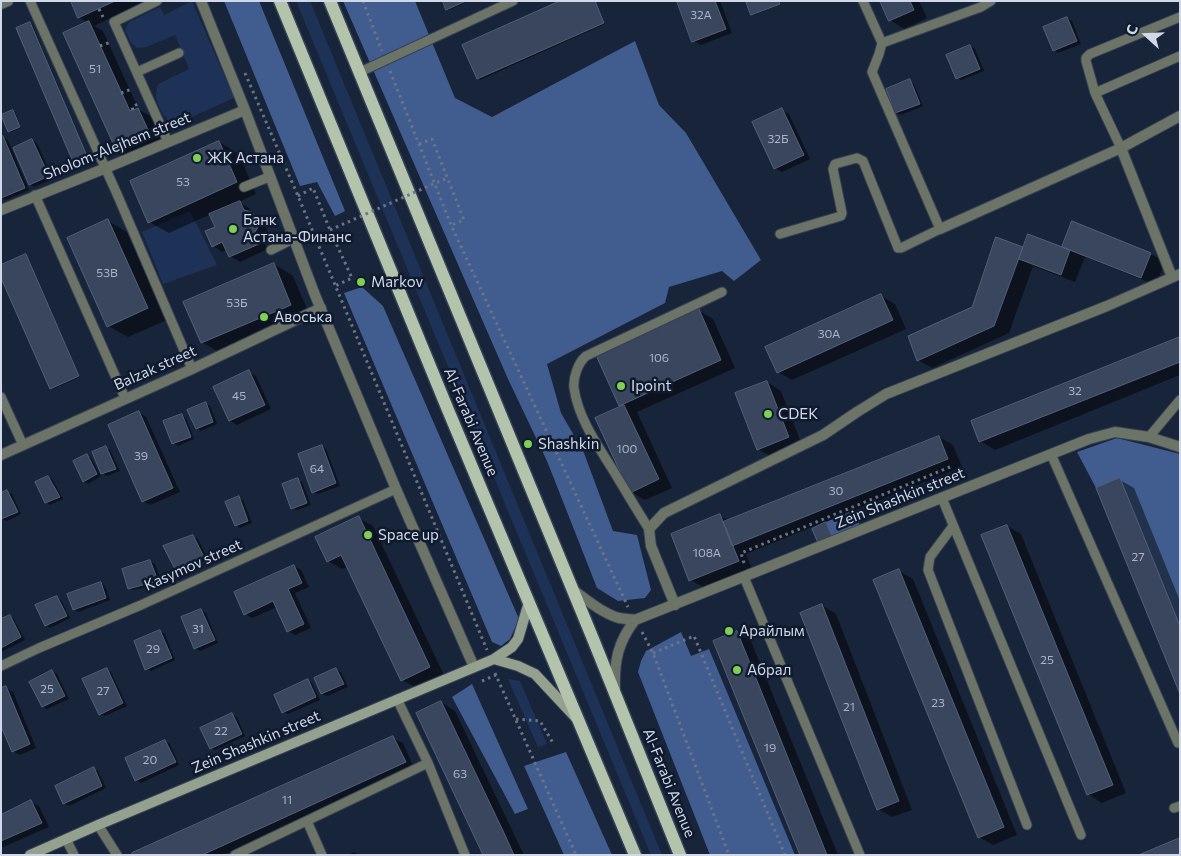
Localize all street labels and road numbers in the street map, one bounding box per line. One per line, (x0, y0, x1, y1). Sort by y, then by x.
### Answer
street label: Sholom-Alejhem street (41, 108, 193, 184)
street label: Balzak street (111, 342, 199, 394)
street label: Al-Farabi Avenue (440, 365, 502, 479)
street label: Zein Shashkin street (833, 464, 967, 532)
street label: Kasymov street (141, 535, 245, 595)
street label: Zein Shashkin street (189, 707, 323, 777)
street label: Al-Farabi Avenue (639, 726, 699, 840)

